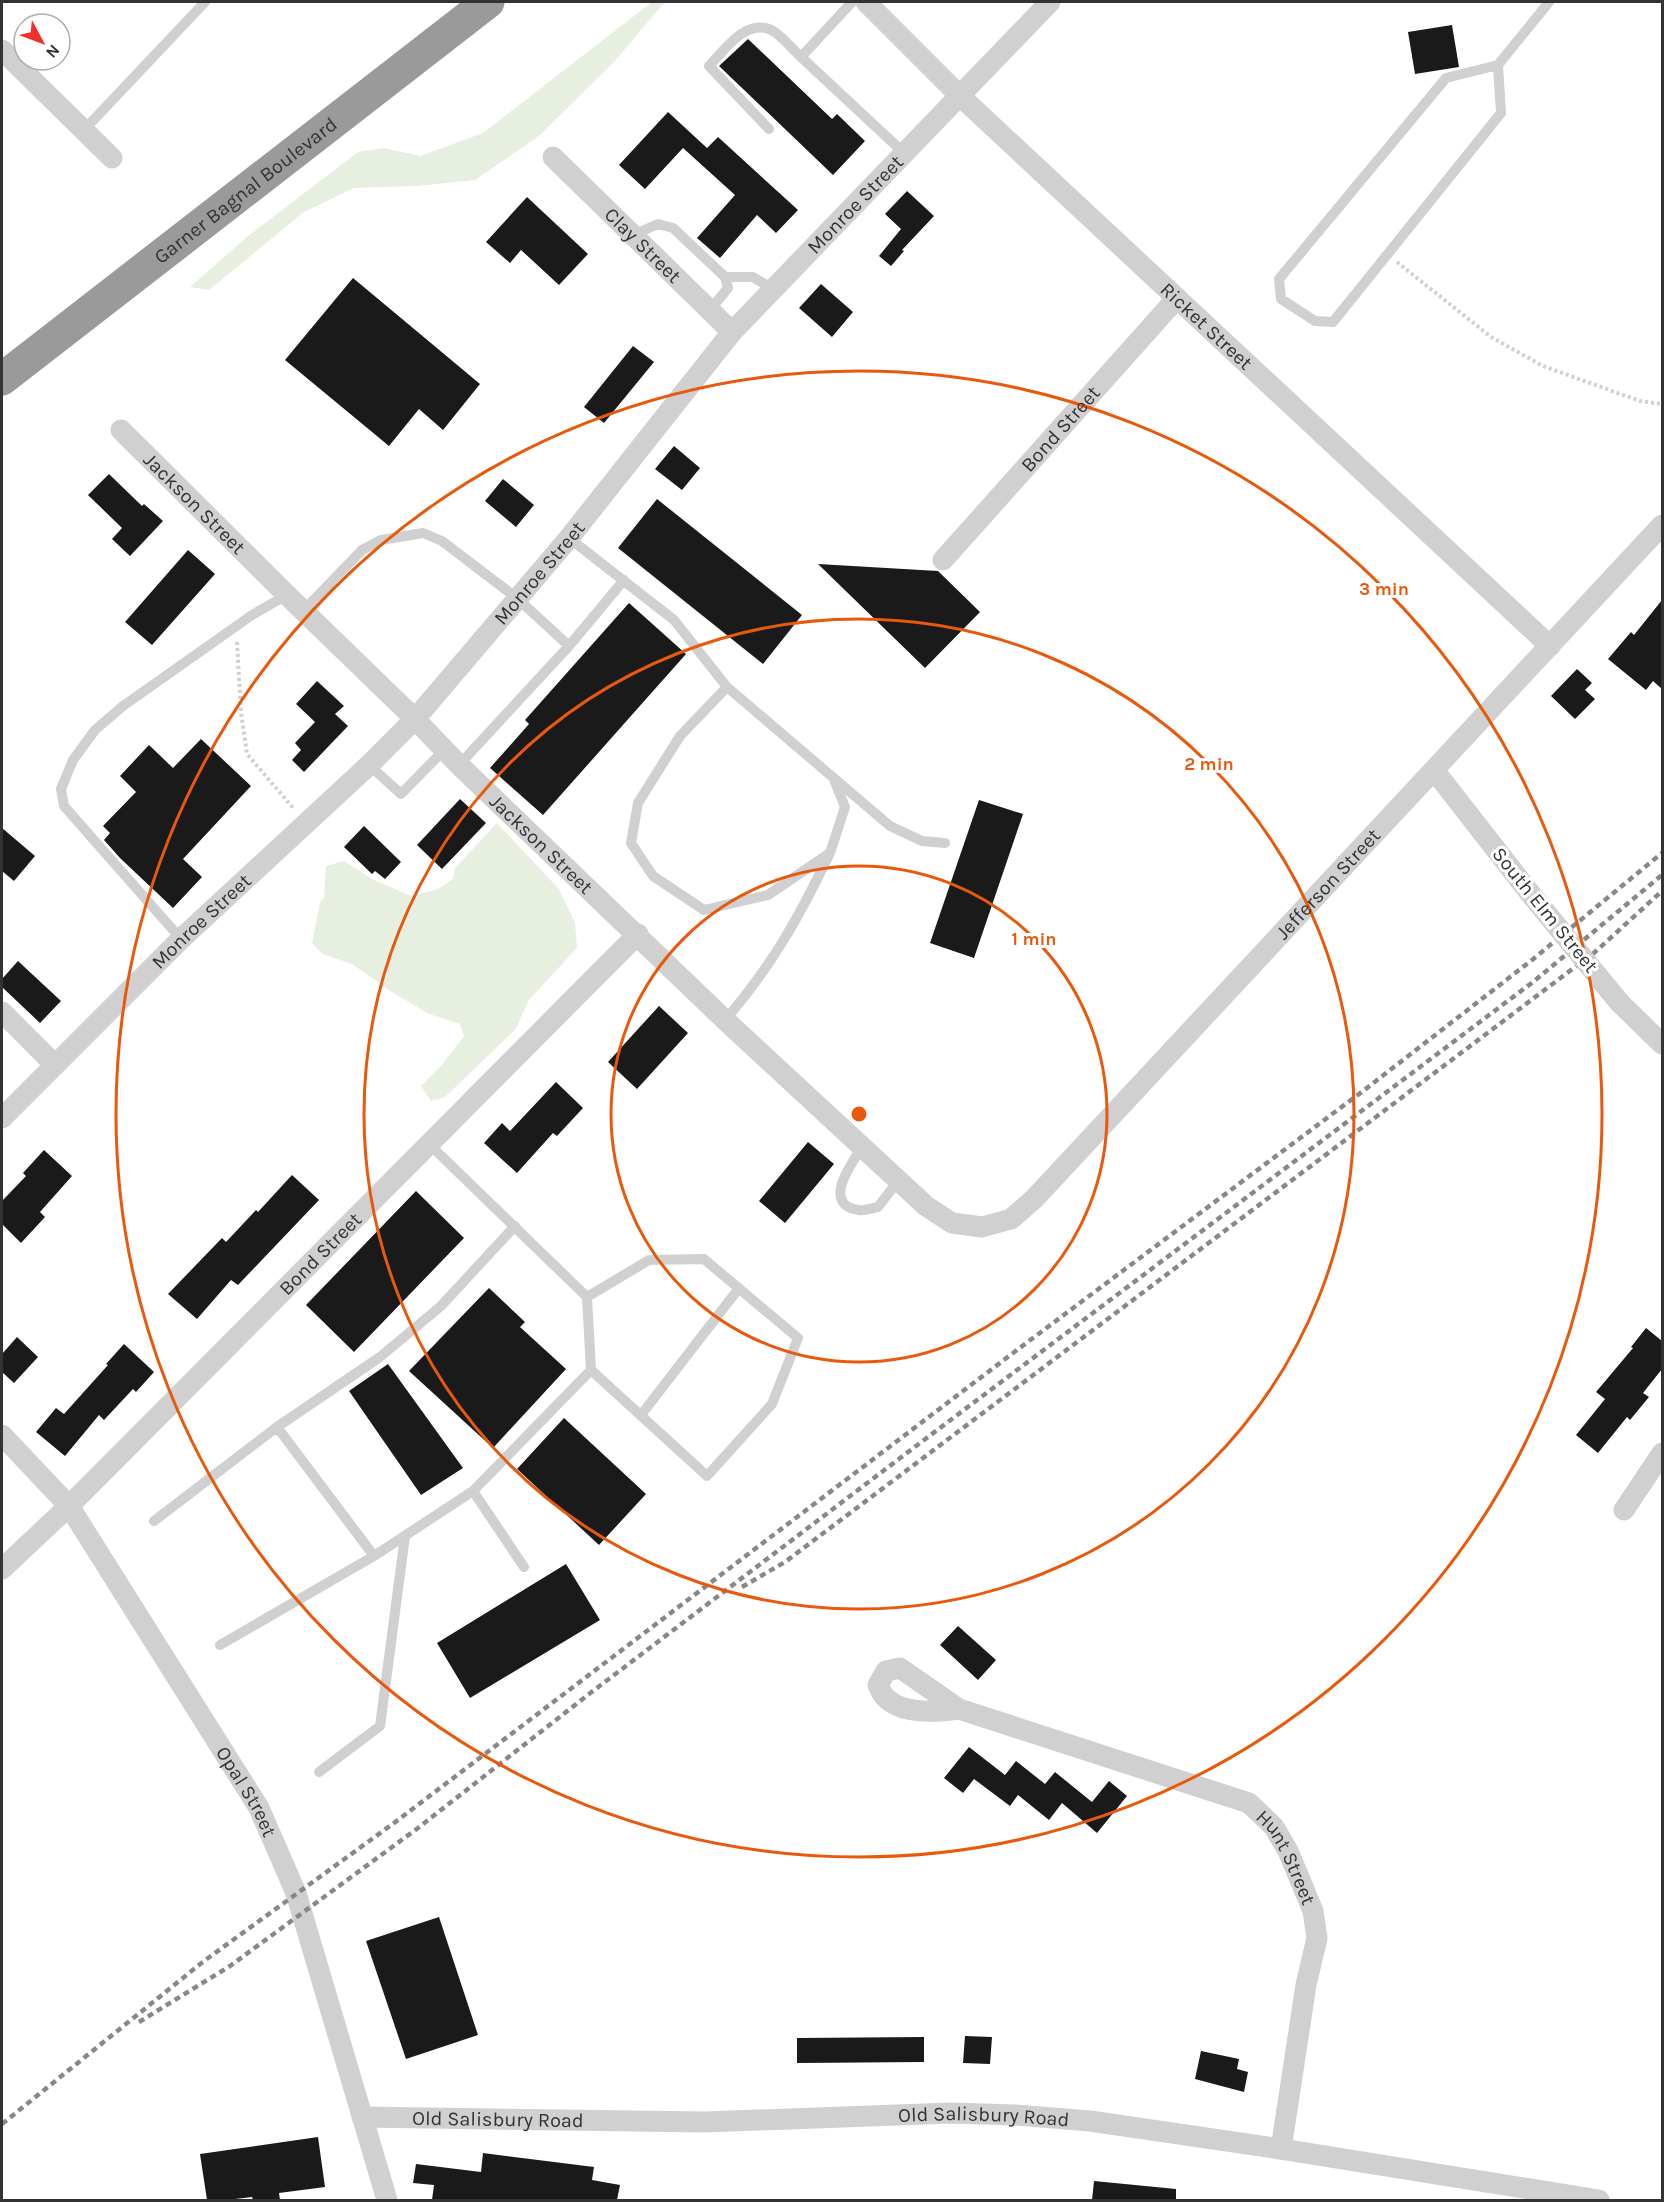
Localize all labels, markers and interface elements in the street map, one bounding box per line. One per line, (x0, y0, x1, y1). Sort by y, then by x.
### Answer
north arrow (12, 12, 72, 72)
text: N (42, 41, 64, 62)
street label: Garner Bagnal Boulevard (149, 112, 341, 268)
street label: Monroe Street (802, 150, 908, 258)
street label: Clay Street (600, 203, 686, 288)
street label: Ricket Street (1156, 277, 1258, 375)
street label: Bond Street (1016, 381, 1105, 476)
street label: Jackson Street (139, 448, 251, 559)
street label: Monroe Street (489, 516, 590, 629)
text: 3 min (1359, 578, 1409, 600)
text: 2 min (1184, 753, 1234, 775)
street label: Jackson Street (485, 789, 598, 899)
street label: Jefferson Street (1271, 823, 1385, 944)
street label: South Elm Street (1487, 843, 1603, 978)
street label: Monroe Street (147, 868, 256, 973)
text: 1 min (1011, 928, 1057, 950)
centre of rings (849, 1104, 869, 1124)
street label: Bond Street (274, 1207, 366, 1300)
street label: Opal Street (212, 1742, 282, 1841)
street label: Hunt Street (1252, 1805, 1321, 1909)
street label: Old Salisbury Road (898, 2101, 1070, 2131)
street label: Old Salisbury Road (412, 2106, 584, 2132)

